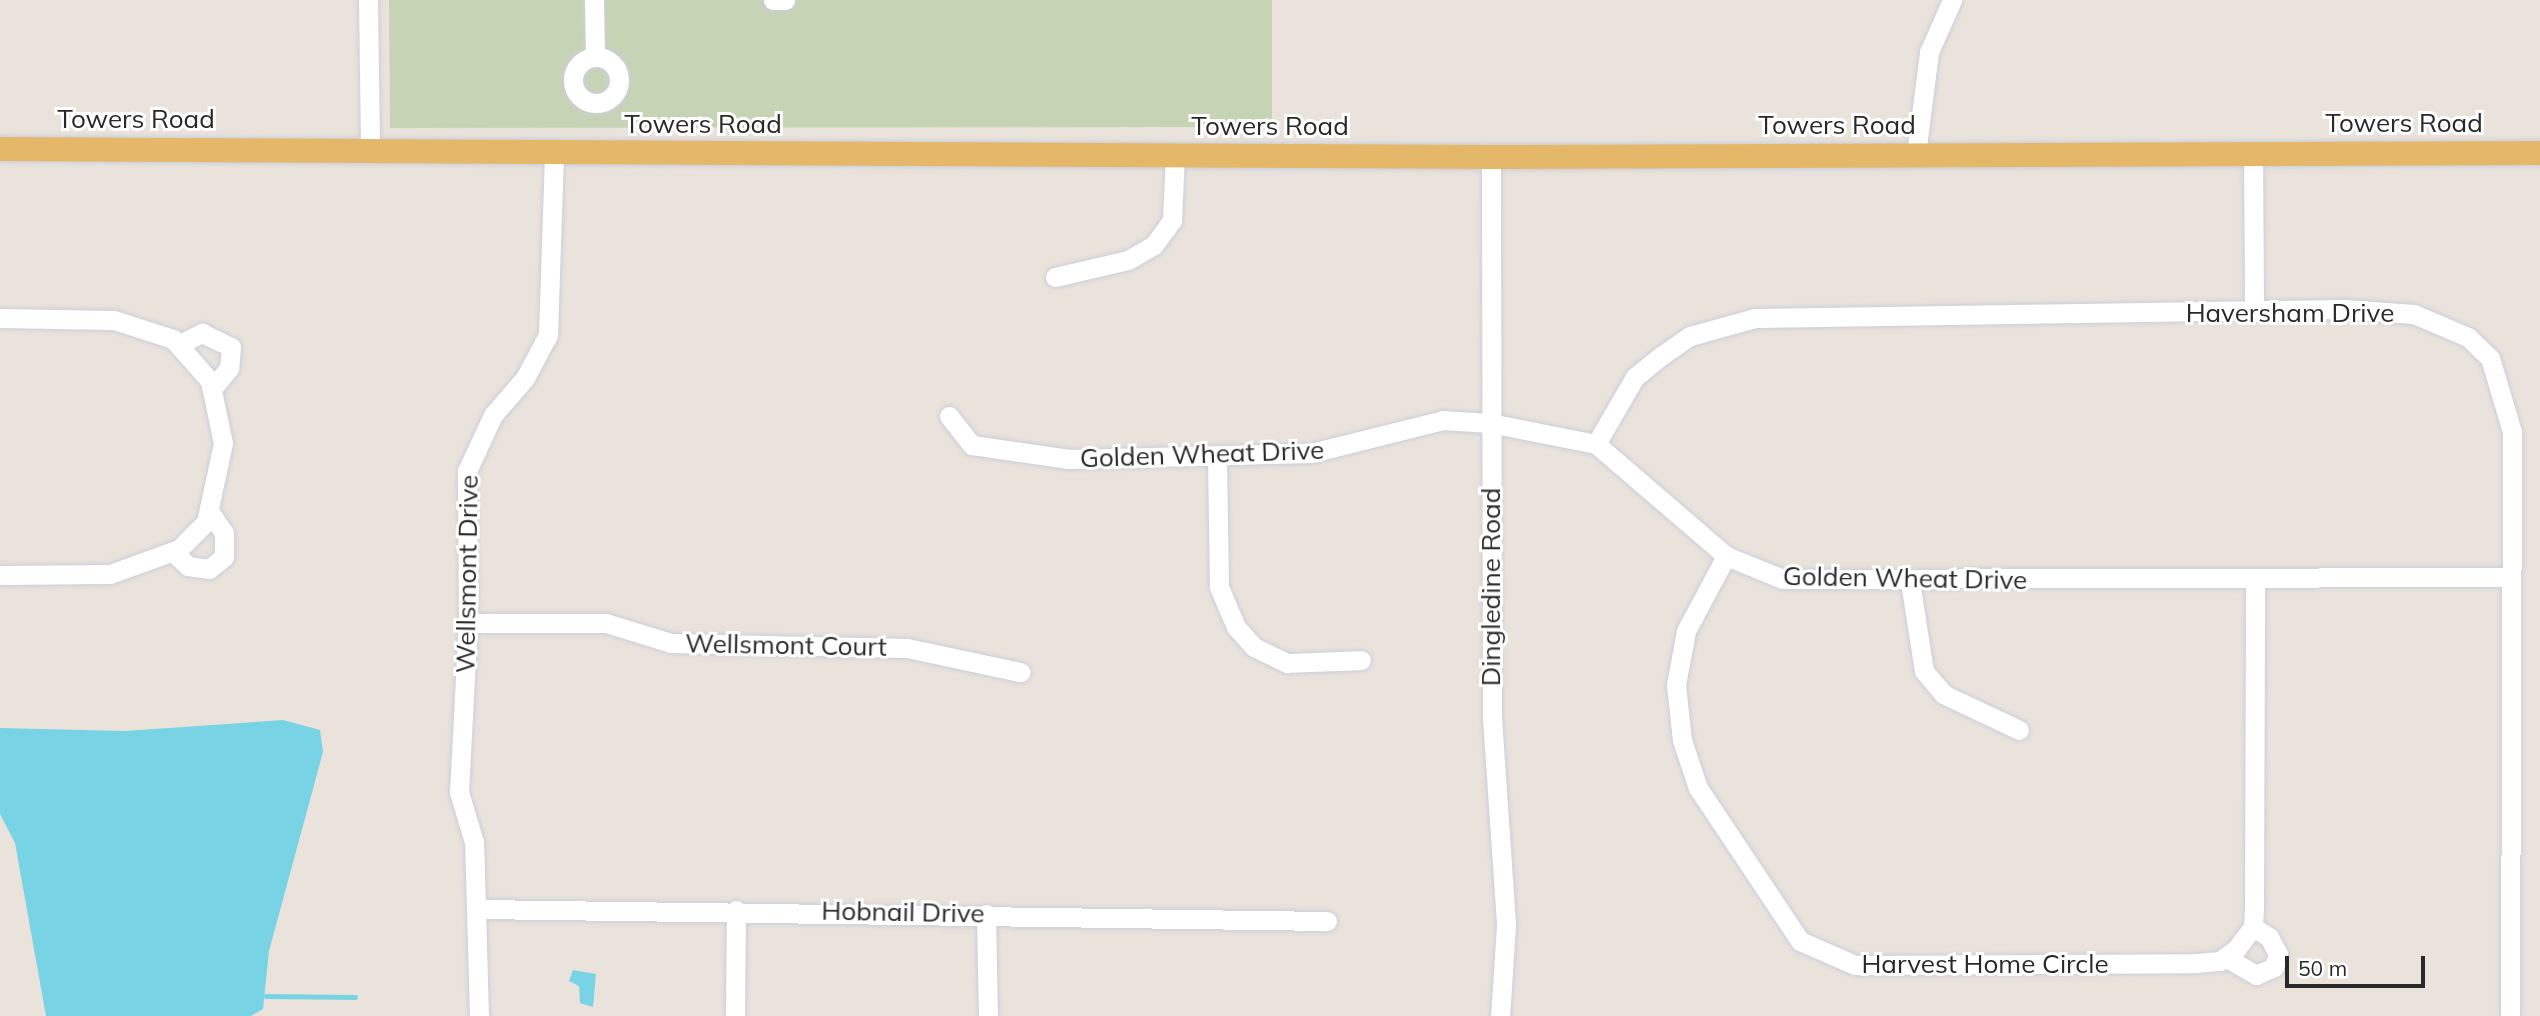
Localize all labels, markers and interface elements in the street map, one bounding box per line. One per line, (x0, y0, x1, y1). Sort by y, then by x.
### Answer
street label: Towers Road (57, 103, 215, 135)
street label: Towers Road (2325, 107, 2483, 139)
street label: Towers Road (624, 108, 782, 140)
street label: Towers Road (1758, 109, 1916, 141)
street label: Towers Road (1191, 110, 1349, 142)
street label: Haversham Drive (2186, 297, 2394, 329)
street label: Golden Wheat Drive (1079, 434, 1325, 474)
street label: Wellsmont Drive (450, 475, 484, 673)
street label: Dingledine Road (1475, 488, 1507, 686)
street label: Golden Wheat Drive (1783, 560, 2027, 596)
street label: Wellsmont Court (685, 628, 887, 662)
street label: Hobnail Drive (821, 895, 985, 929)
scale bar (2288, 942, 2428, 986)
street label: Harvest Home Circle (1861, 948, 2109, 980)
text: 50 m (2298, 955, 2347, 981)

